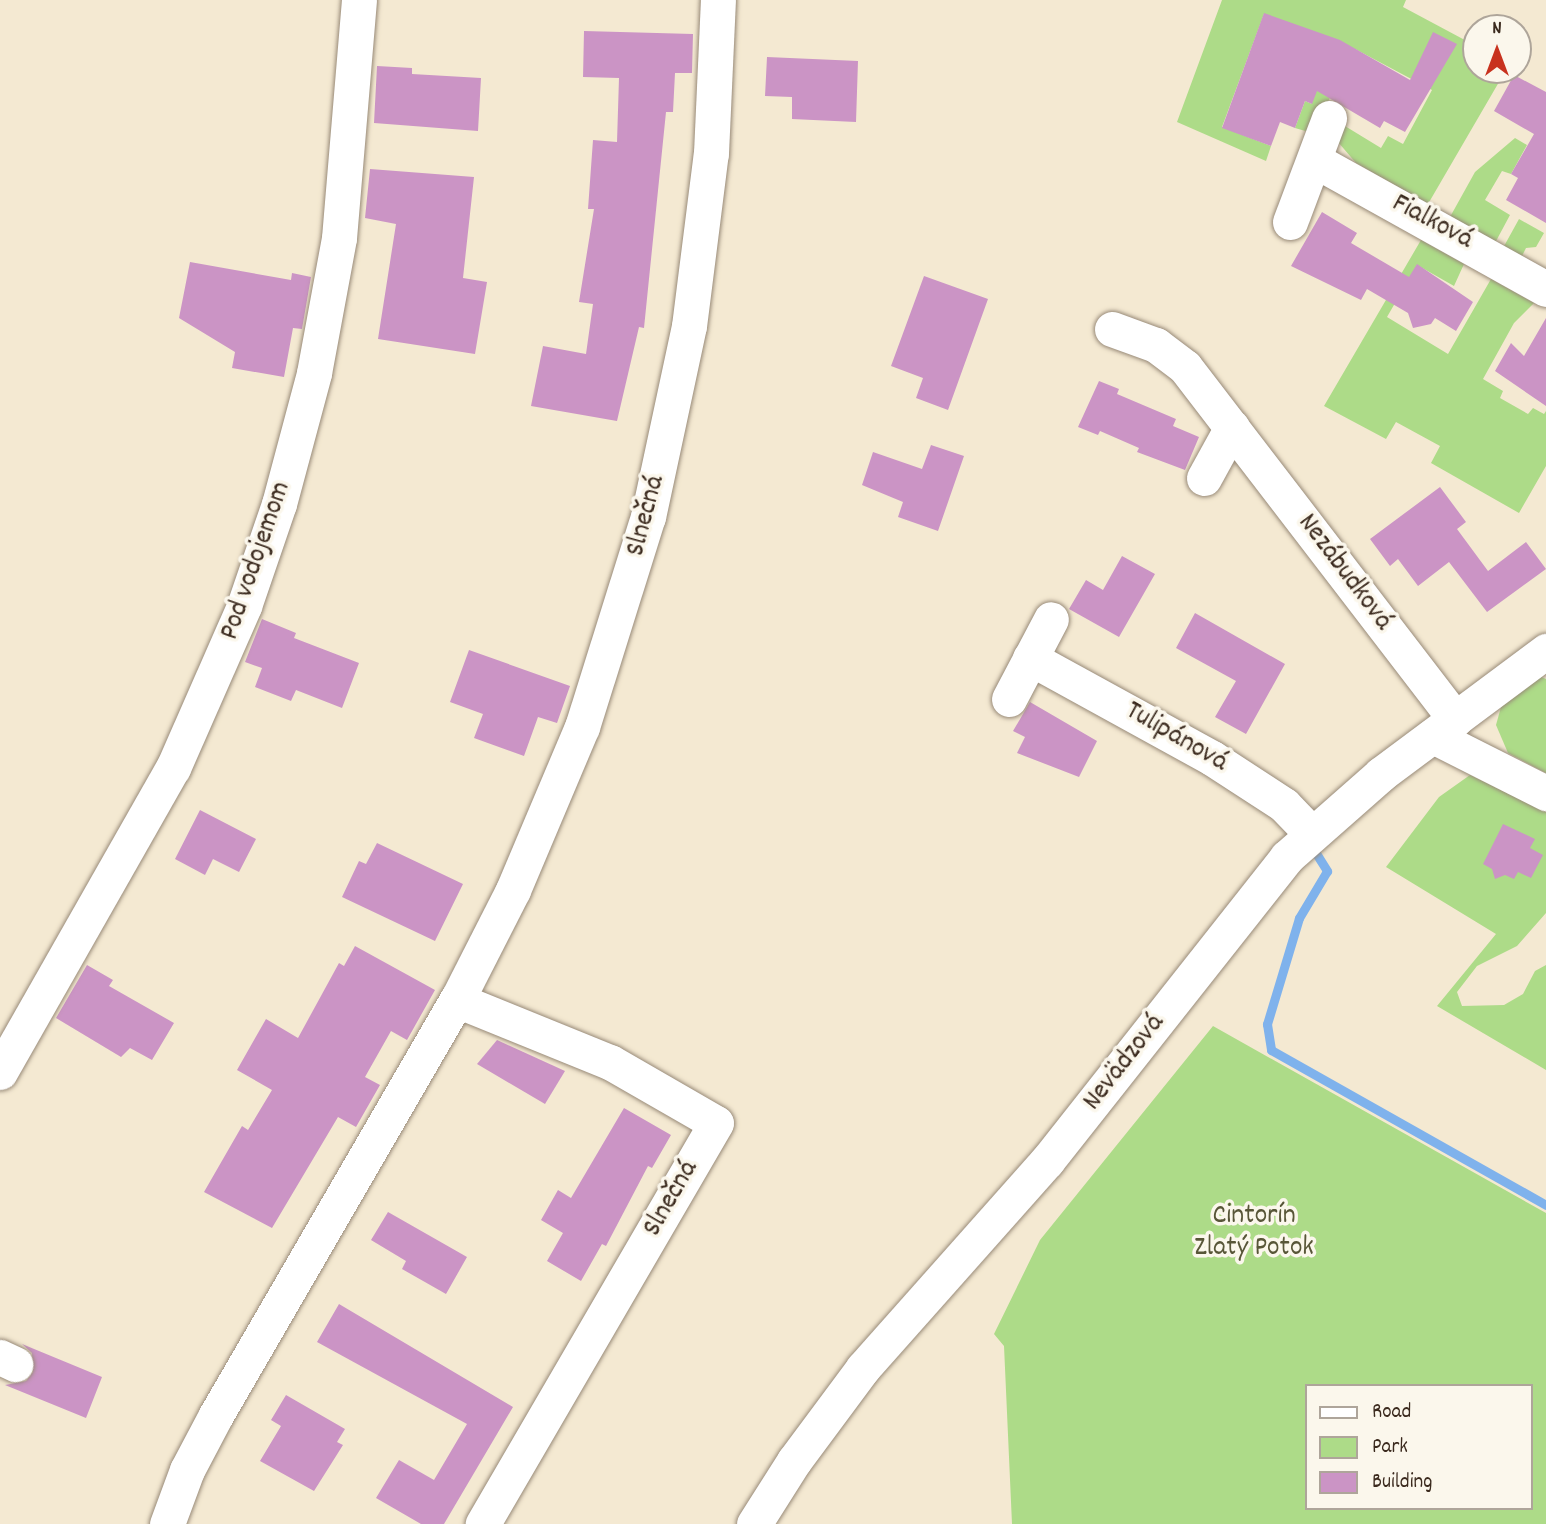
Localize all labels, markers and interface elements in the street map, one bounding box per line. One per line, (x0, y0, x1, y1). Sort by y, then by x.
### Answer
north arrow (1462, 14, 1532, 84)
text: N (1492, 16, 1502, 43)
street label: Fialková (1386, 188, 1478, 258)
street label: Slnečná (620, 472, 674, 560)
street label: Pod vodojemom (214, 478, 300, 644)
street label: Nezábudková (1289, 508, 1399, 638)
street label: Tulipánová (1119, 695, 1233, 781)
street label: Nevädzová (1077, 1008, 1173, 1118)
street label: Slnečná (637, 1155, 707, 1243)
park label: Cintorín Zlatý Potok (1194, 1200, 1314, 1266)
legend (1304, 1384, 1532, 1510)
text: Road (1372, 1398, 1411, 1428)
text: Park (1372, 1433, 1408, 1463)
text: Building (1372, 1468, 1432, 1498)

